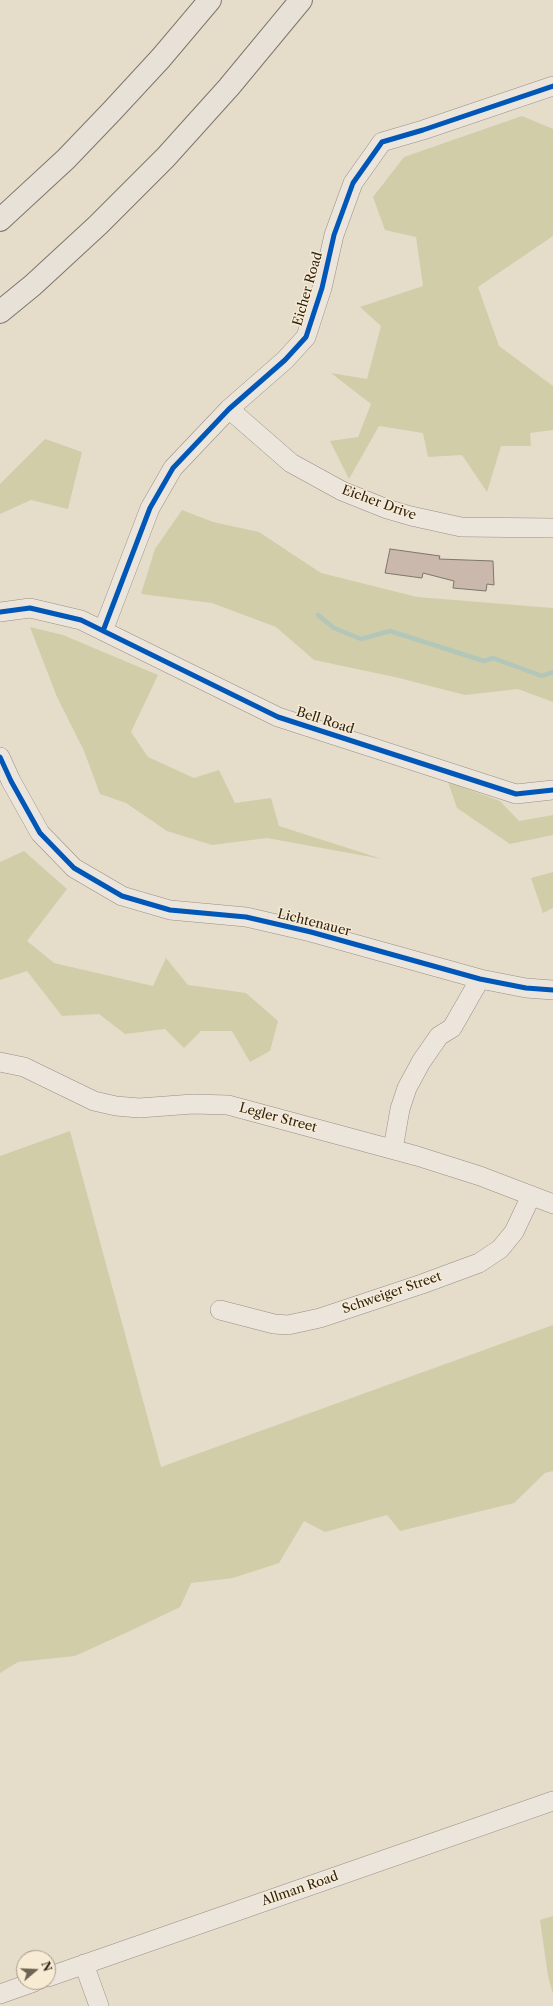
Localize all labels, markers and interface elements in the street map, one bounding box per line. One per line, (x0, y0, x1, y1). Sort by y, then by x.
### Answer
street label: Eicher Road (290, 250, 326, 328)
street label: Eicher Drive (340, 482, 418, 524)
street label: Bell Road (294, 704, 356, 738)
street label: Lichtenauer (276, 906, 352, 940)
street label: Legler Street (238, 1100, 318, 1136)
street label: Schweiger Street (340, 1269, 444, 1317)
street label: Allman Road (260, 1869, 340, 1909)
north arrow (16, 1950, 56, 1990)
text: N (38, 1960, 55, 1973)

